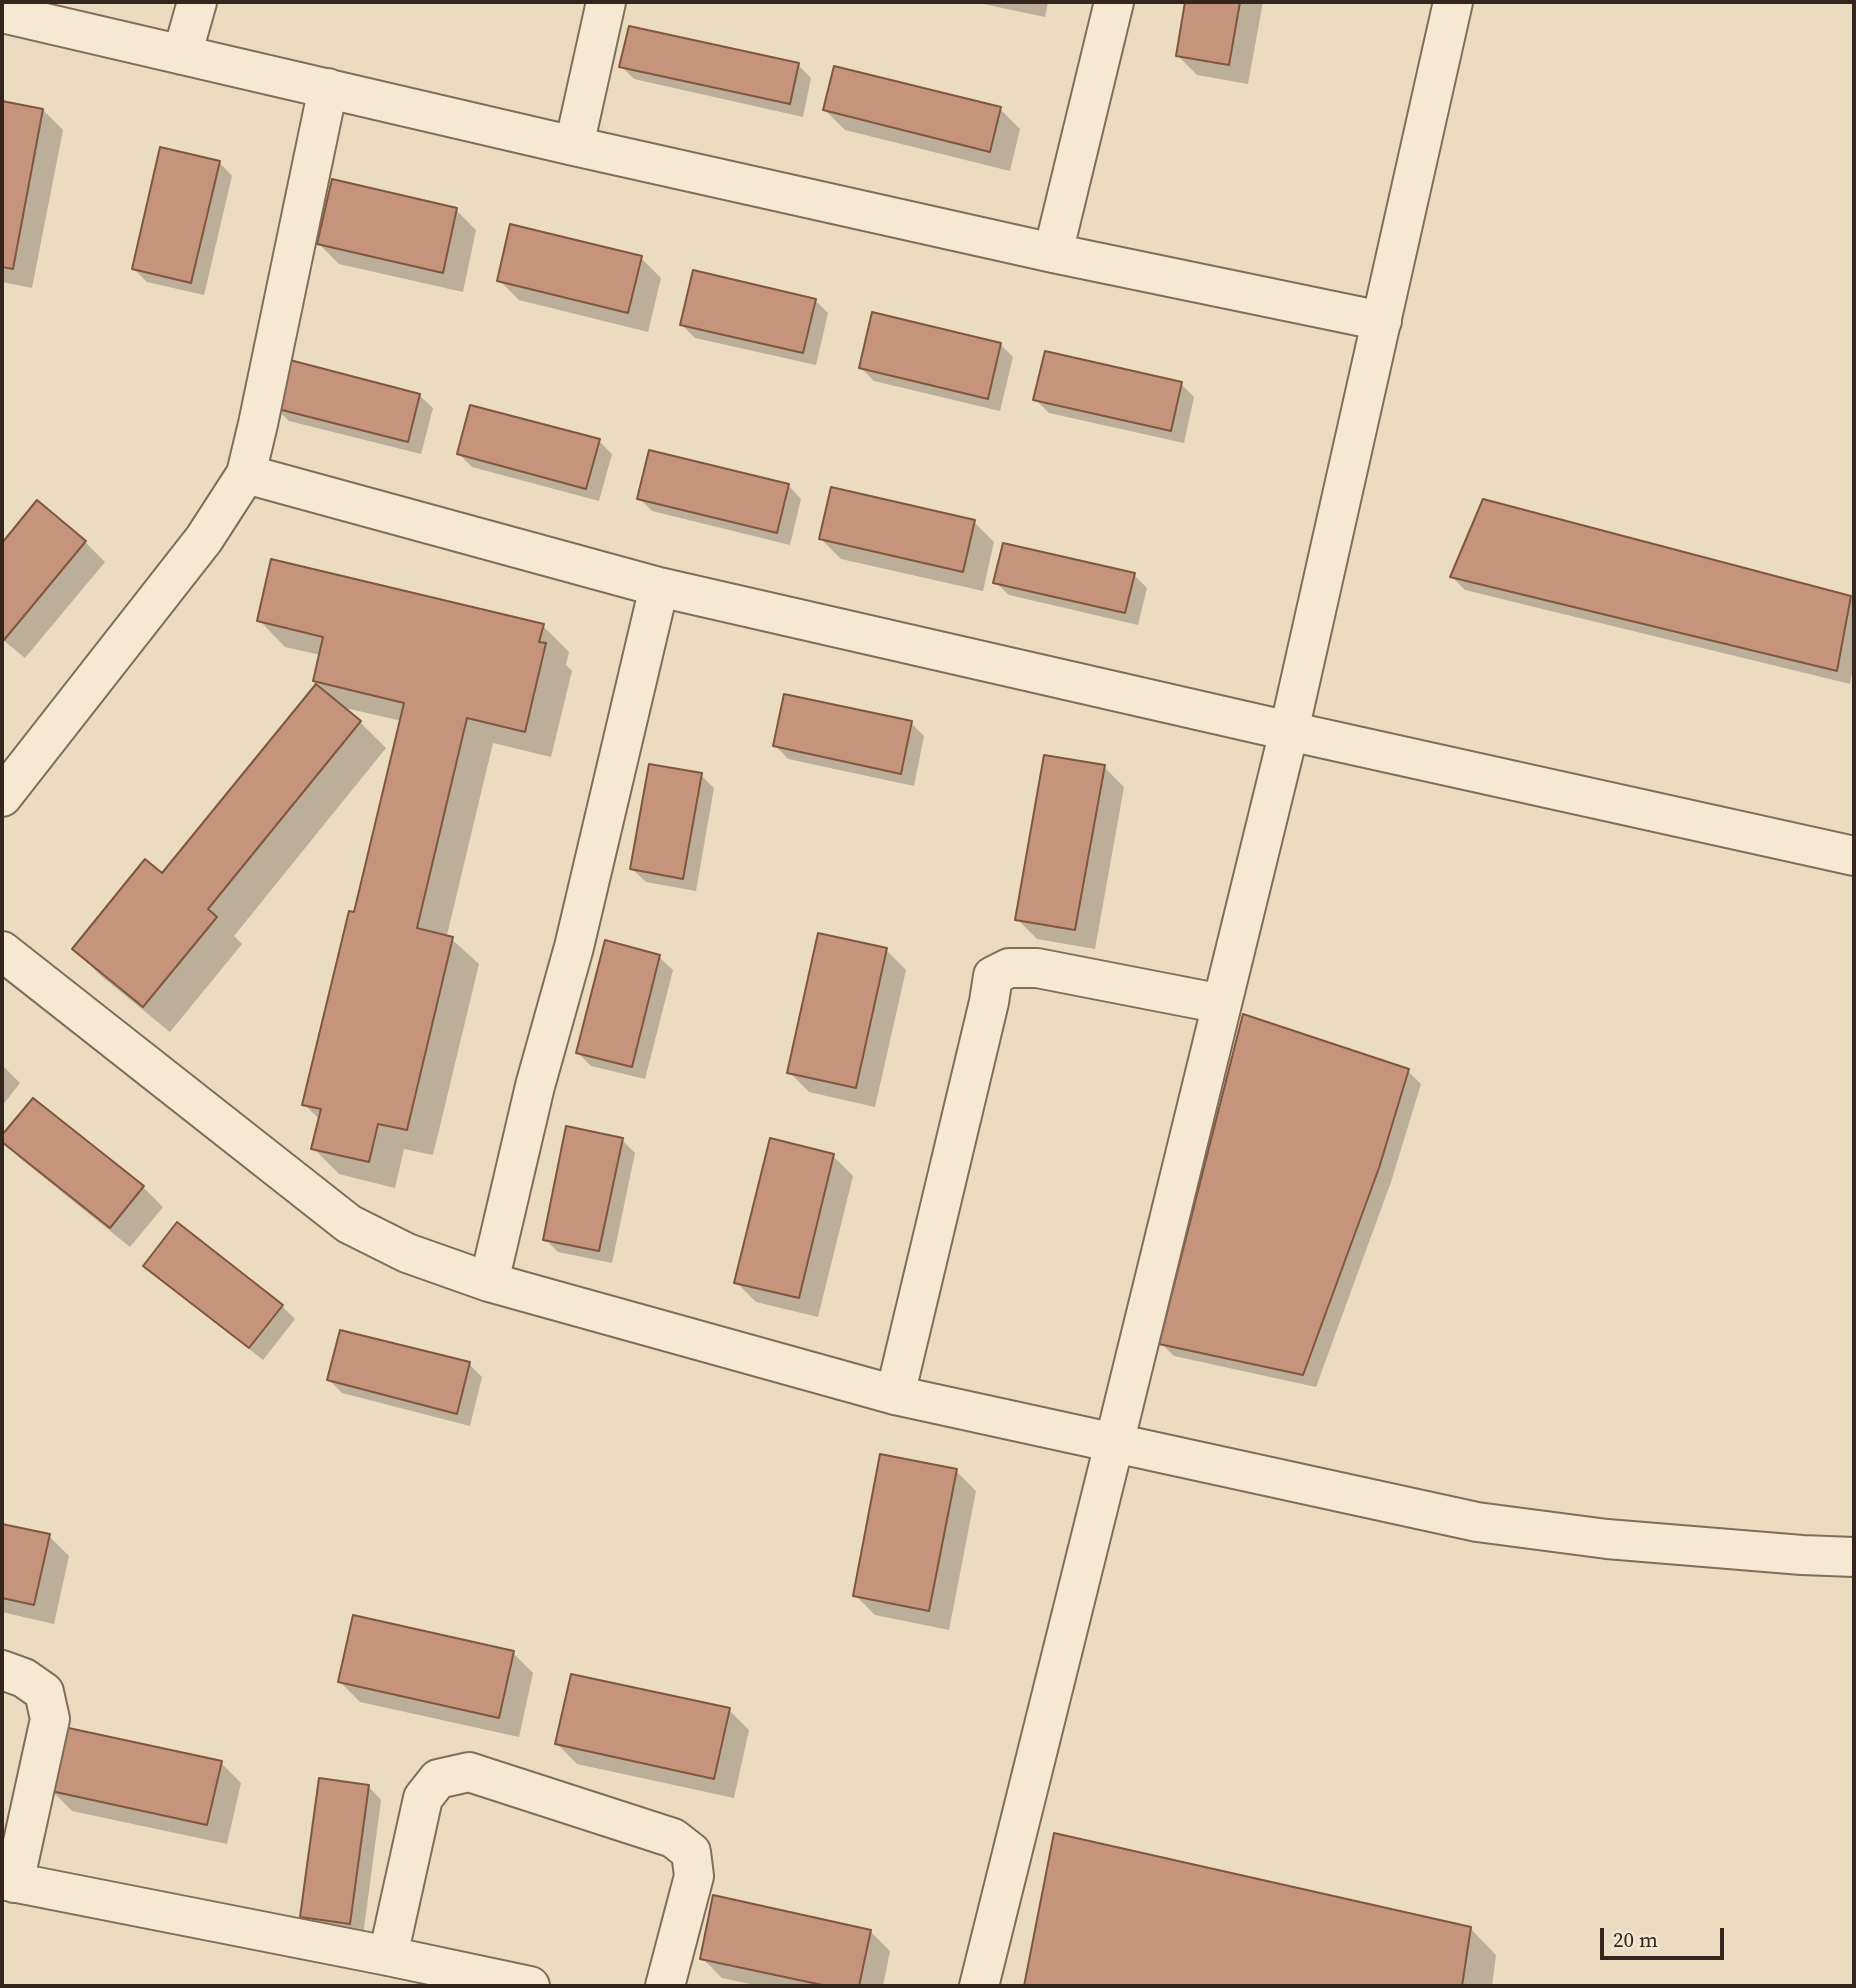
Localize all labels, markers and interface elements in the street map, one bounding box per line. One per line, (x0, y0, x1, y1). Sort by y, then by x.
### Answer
scale bar (1604, 1914, 1728, 1958)
text: 20 m (1613, 1925, 1658, 1954)

